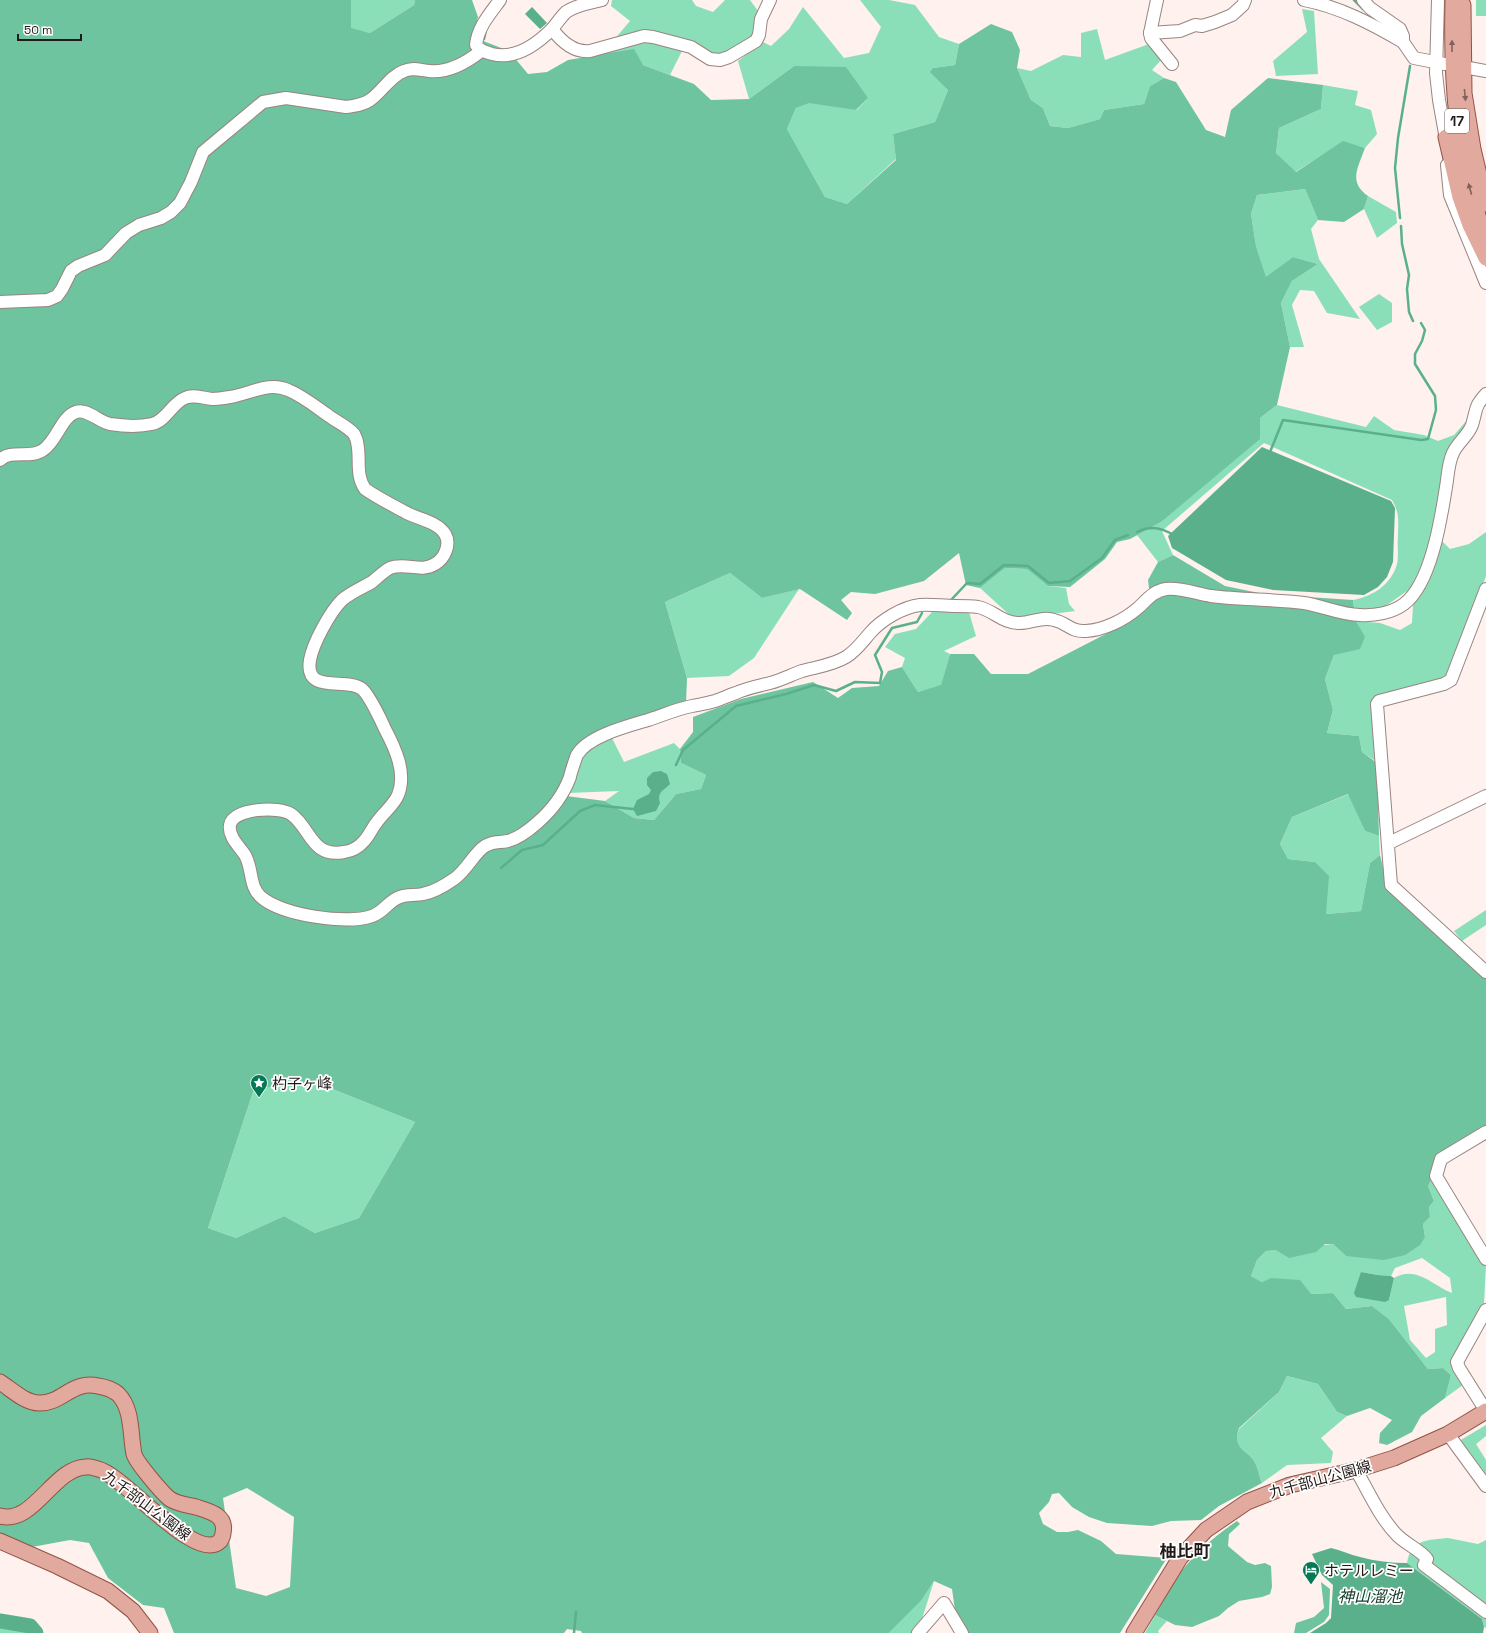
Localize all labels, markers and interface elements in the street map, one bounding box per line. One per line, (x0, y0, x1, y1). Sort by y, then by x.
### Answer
scale bar (18, 16, 81, 42)
text: 50 m (24, 22, 52, 38)
one-way arrow (1449, 39, 1455, 52)
one-way arrow (1462, 89, 1468, 101)
road number: 17 (1445, 109, 1469, 133)
one-way arrow (1466, 182, 1472, 195)
place icon: 杓子ヶ峰 (249, 1073, 269, 1098)
place label: 杓子ヶ峰 (272, 1074, 332, 1093)
street label: 九千部山公園線 (1267, 1456, 1373, 1502)
street label: 九千部山公園線 (99, 1466, 195, 1544)
district label: 柚比町 (1160, 1540, 1211, 1562)
hotel icon: ホテルレミー (1301, 1560, 1321, 1585)
place label: ホテルレミー (1324, 1561, 1414, 1580)
water label: 神山溜池 (1338, 1586, 1404, 1607)

